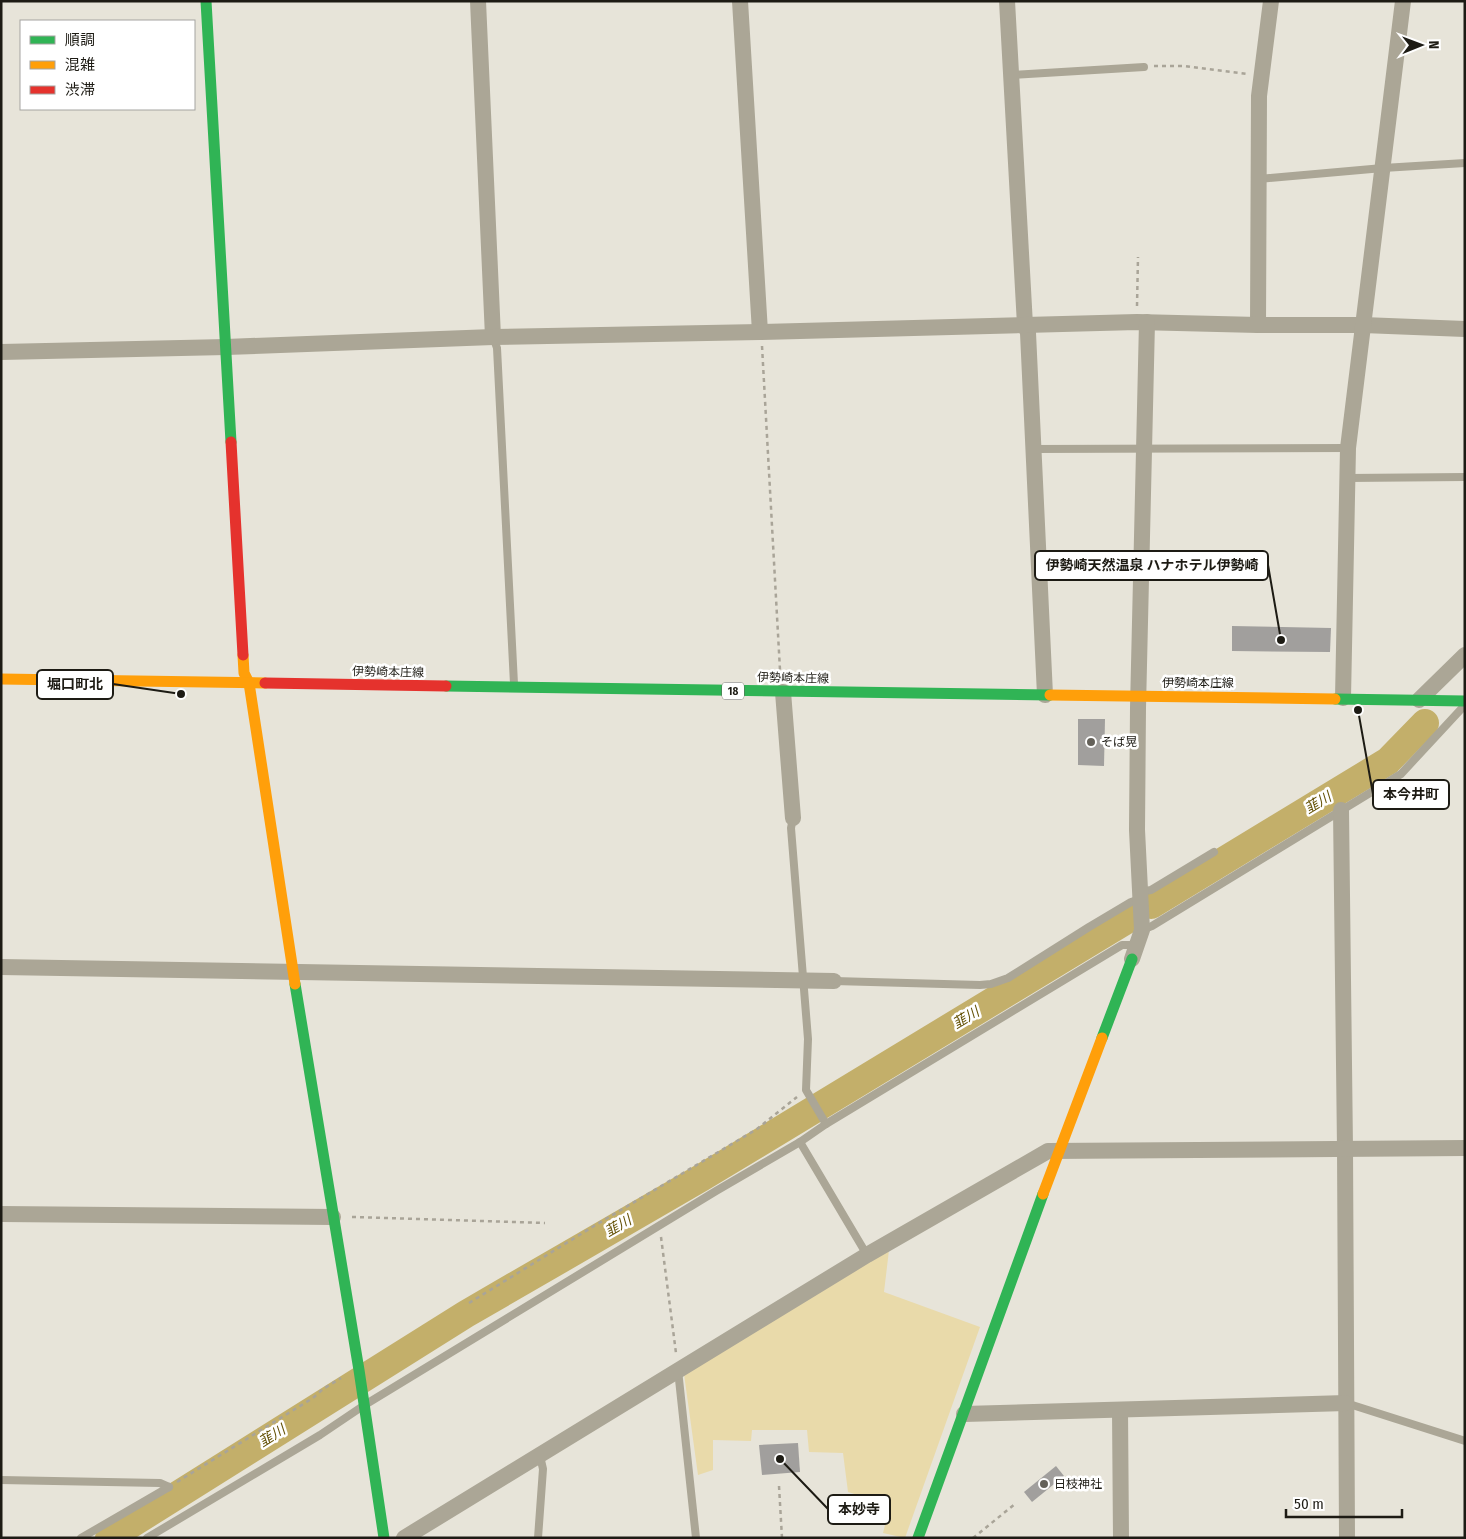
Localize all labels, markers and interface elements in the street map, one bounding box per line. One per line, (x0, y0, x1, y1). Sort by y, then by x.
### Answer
legend (20, 20, 195, 110)
north arrow (1396, 20, 1446, 70)
text: 順調 (65, 31, 95, 49)
text: N (1425, 40, 1442, 49)
text: 混雑 (65, 56, 95, 74)
text: 渋滞 (65, 81, 95, 99)
callout: 伊勢崎天然温泉 ハナホテル伊勢崎 (1035, 551, 1268, 580)
text: 伊勢崎天然温泉 ハナホテル伊勢崎 (1046, 557, 1258, 574)
street label: 伊勢崎本庄線 (352, 664, 424, 680)
callout: 堀口町北 (37, 670, 113, 699)
street label: 伊勢崎本庄線 (757, 670, 829, 686)
text: 堀口町北 (47, 676, 103, 693)
street label: 伊勢崎本庄線 (1162, 676, 1234, 690)
road number: 18 (722, 682, 744, 699)
place label: そば晃 (1101, 735, 1137, 749)
marker: そば晃 (1085, 736, 1097, 748)
callout: 本今井町 (1373, 780, 1449, 809)
text: 本今井町 (1383, 786, 1439, 803)
water label: 韮川 (1302, 787, 1336, 817)
water label: 韮川 (950, 1002, 984, 1032)
water label: 韮川 (602, 1211, 636, 1240)
water label: 韮川 (256, 1420, 290, 1451)
place label: 日枝神社 (1054, 1477, 1102, 1491)
marker: 日枝神社 (1038, 1478, 1050, 1490)
scale bar (1286, 1486, 1402, 1518)
callout: 本妙寺 (828, 1495, 890, 1524)
text: 50 m (1294, 1495, 1324, 1513)
text: 本妙寺 (838, 1501, 880, 1518)

